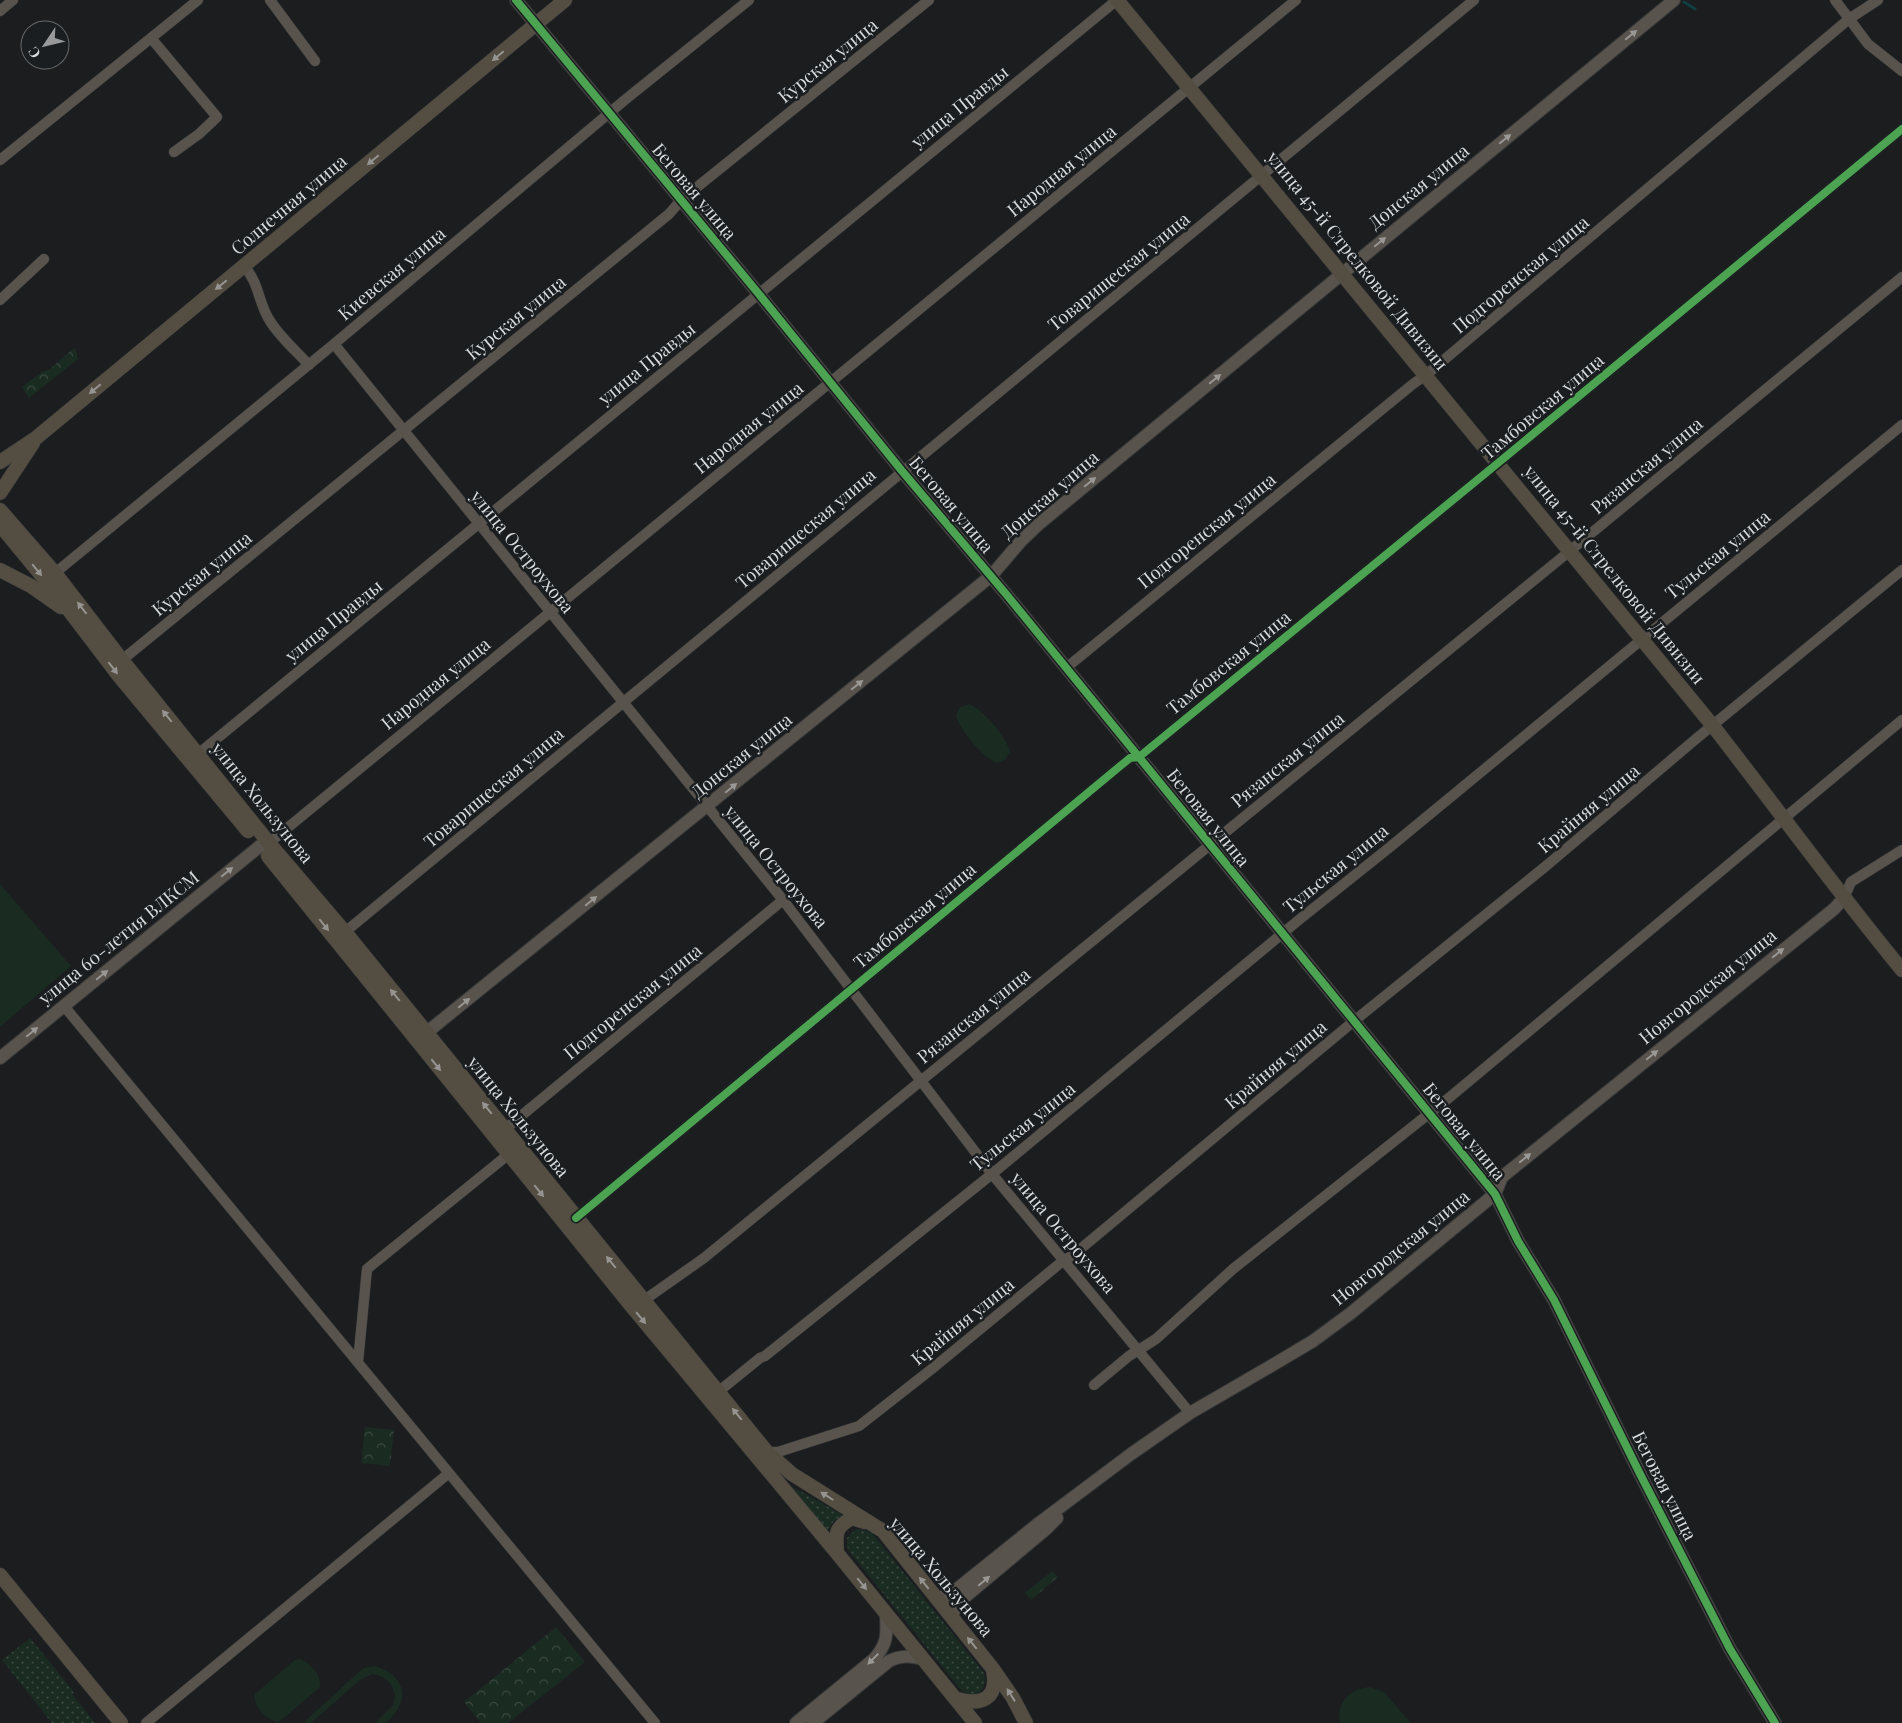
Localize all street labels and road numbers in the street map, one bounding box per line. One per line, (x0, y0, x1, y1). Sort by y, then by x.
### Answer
street label: Курская улица (772, 13, 882, 108)
street label: улица Правды (905, 59, 1013, 153)
street label: Народная улица (1002, 119, 1121, 222)
street label: Беговая улица (647, 138, 742, 245)
street label: Донская улица (1363, 138, 1474, 234)
street label: улица 45-й Стрелковой Дивизии (1261, 145, 1454, 375)
street label: Солнечная улица (225, 149, 351, 260)
street label: Товарищеская улица (1042, 207, 1194, 336)
street label: Подгоренская улица (1447, 210, 1594, 338)
street label: Киевская улица (333, 221, 450, 325)
street label: Курская улица (460, 270, 570, 365)
street label: улица Правды (592, 316, 700, 410)
street label: Тамбовская улица (1476, 348, 1609, 465)
street label: Народная улица (689, 376, 808, 479)
street label: Рязанская улица (1585, 411, 1707, 519)
street label: Донская улица (995, 445, 1104, 544)
street label: Беговая улица (904, 451, 999, 558)
street label: улица 45-й Стрелковой Дивизии (1518, 459, 1711, 689)
street label: Товарищеская улица (730, 463, 880, 594)
street label: Подгоренская улица (1132, 467, 1280, 593)
street label: улица Остроухова (465, 484, 580, 618)
street label: Тульская улица (1660, 504, 1775, 604)
street label: Курская улица (146, 526, 256, 621)
street label: улица Правды (279, 573, 387, 667)
street label: Тамбовская улица (1161, 605, 1295, 720)
street label: Народная улица (376, 632, 495, 735)
street label: Рязанская улица (1226, 706, 1349, 812)
street label: Донская улица (686, 707, 797, 803)
street label: Товарищеская улица (418, 722, 568, 853)
street label: улица Хользунова (206, 736, 319, 868)
street label: Крайняя улица (1532, 758, 1644, 858)
street label: Беговая улица (1162, 763, 1256, 871)
street label: улица Остроухова (719, 799, 834, 933)
street label: Тульская улица (1278, 818, 1393, 918)
street label: Тамбовская улица (848, 857, 981, 974)
street label: улица 60-летия ВЛКСМ (32, 865, 204, 1010)
street label: Новгородская улица (1634, 923, 1781, 1049)
street label: Подгоренская улица (558, 938, 706, 1064)
street label: Рязанская улица (912, 962, 1035, 1068)
street label: Крайняя улица (1219, 1014, 1331, 1114)
street label: улица Хользунова (462, 1050, 575, 1182)
street label: Тульская улица (965, 1076, 1080, 1176)
street label: Беговая улица (1418, 1077, 1512, 1185)
street label: улица Остроухова (1005, 1166, 1122, 1298)
street label: Новгородская улица (1327, 1184, 1474, 1310)
street label: Крайняя улица (906, 1272, 1019, 1370)
street label: Беговая улица (1627, 1427, 1703, 1544)
street label: улица Хользунова (884, 1511, 999, 1641)

